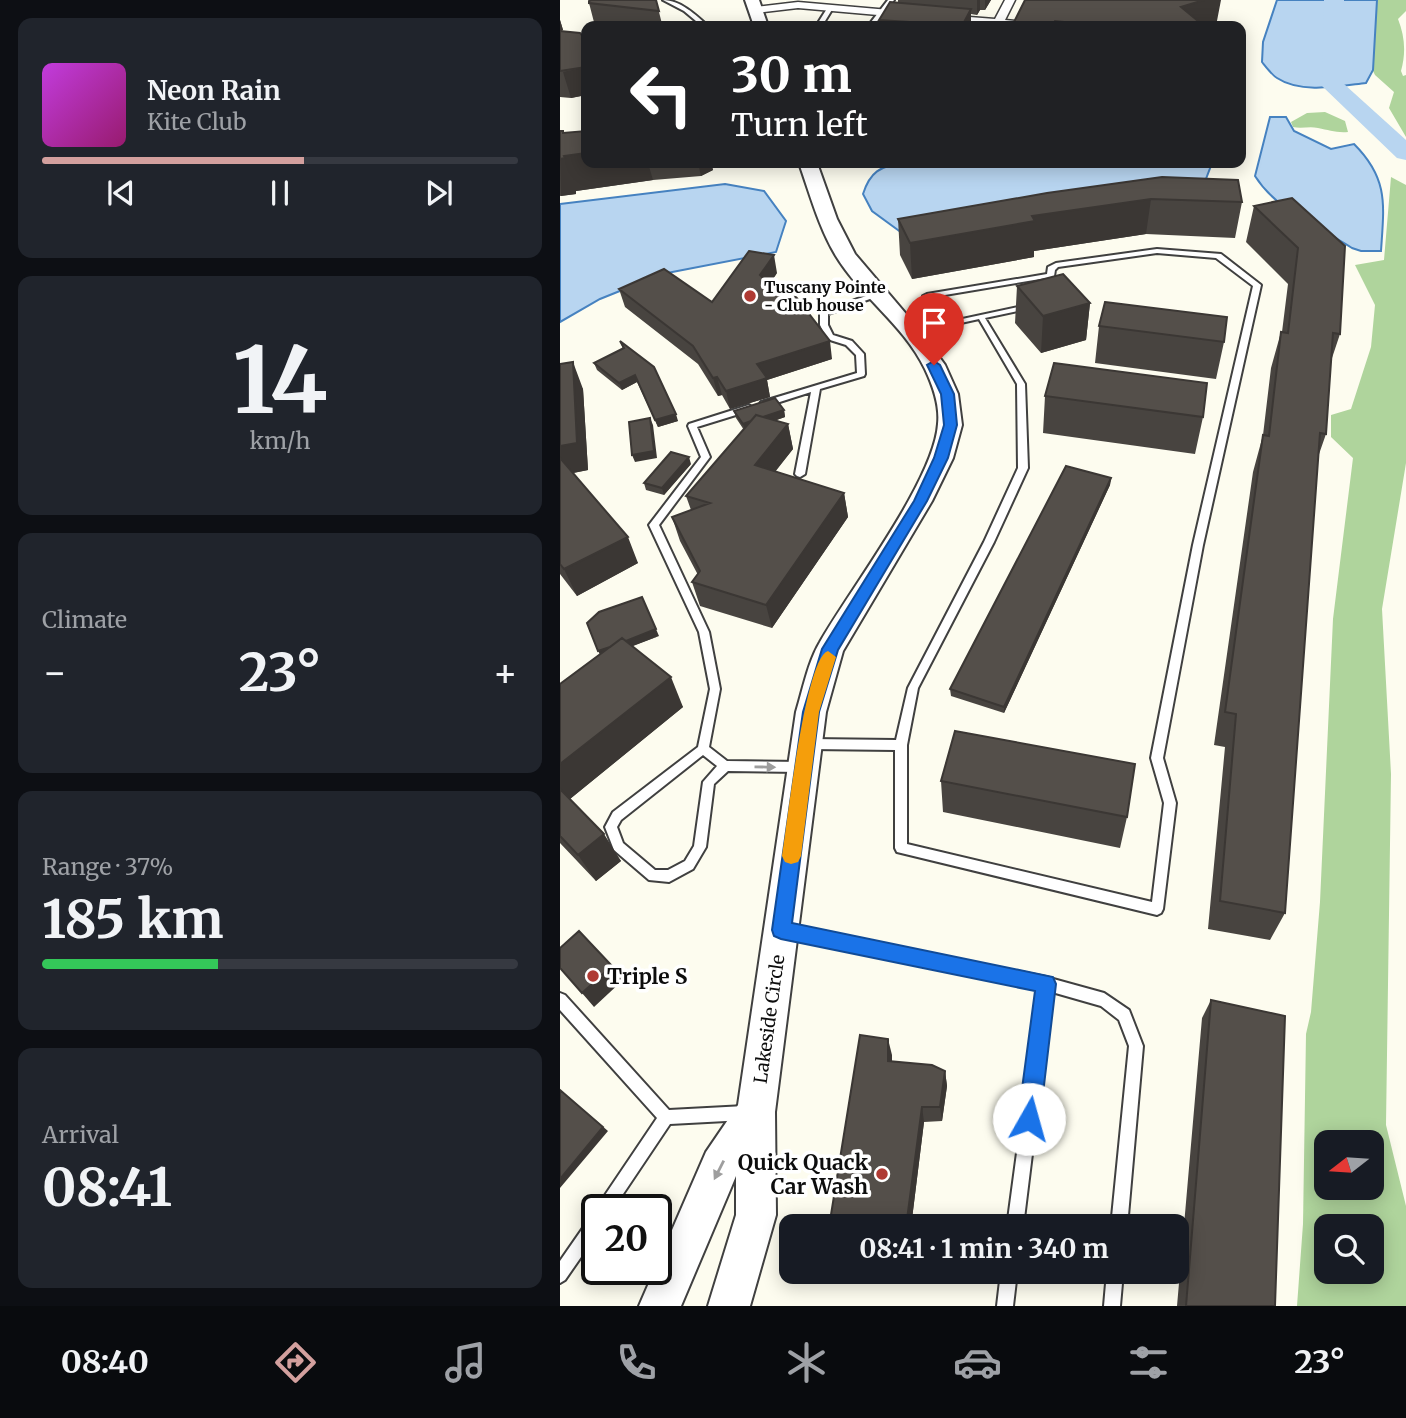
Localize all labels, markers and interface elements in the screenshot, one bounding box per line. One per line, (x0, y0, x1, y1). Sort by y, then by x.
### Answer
text: 30 m (731, 44, 852, 105)
icon: left (616, 49, 707, 140)
text: Neon Rain (147, 74, 281, 107)
text: Turn left (731, 105, 868, 145)
text: Kite Club (147, 107, 246, 136)
icon: previous (102, 174, 140, 212)
icon: pause (261, 174, 299, 212)
icon: next (420, 174, 458, 212)
place label: Tuscany Pointe - Club house (764, 277, 886, 315)
marker: Tuscany Pointe - Club house (742, 288, 758, 304)
pin (904, 293, 964, 365)
icon: arrive (915, 304, 953, 342)
text: 14 (232, 323, 328, 438)
text: km/h (250, 426, 310, 455)
text: Climate (42, 605, 127, 634)
text: 23° (239, 640, 321, 705)
text: − (42, 649, 67, 696)
text: + (493, 649, 518, 696)
one-way arrow (754, 761, 776, 772)
text: Range · 37% (42, 852, 173, 881)
text: 185 km (42, 887, 223, 952)
street label: Lakeside Circle (749, 953, 789, 1085)
place label: Triple S (607, 963, 688, 990)
marker: Triple S (585, 968, 601, 984)
position arrow (992, 1082, 1066, 1156)
text: Arrival (42, 1120, 119, 1149)
north arrow (1314, 1130, 1384, 1200)
map controls (1314, 1130, 1384, 1284)
place label: Quick Quack Car Wash (738, 1149, 868, 1200)
text: 08:41 (42, 1155, 172, 1220)
one-way arrow (714, 1160, 726, 1180)
marker: Quick Quack Car Wash (874, 1166, 890, 1182)
speed limit sign: 20 (581, 1194, 672, 1285)
button: search (1314, 1214, 1384, 1284)
text: 08:41 · 1 min · 340 m (859, 1232, 1109, 1265)
icon: directions (271, 1338, 320, 1387)
icon: music (441, 1338, 490, 1387)
icon: phone (612, 1338, 661, 1387)
icon: climate (782, 1338, 831, 1387)
icon: car (953, 1338, 1002, 1387)
icon: filters (1124, 1338, 1173, 1387)
text: 08:40 (61, 1342, 149, 1382)
text: 23° (1294, 1342, 1345, 1382)

